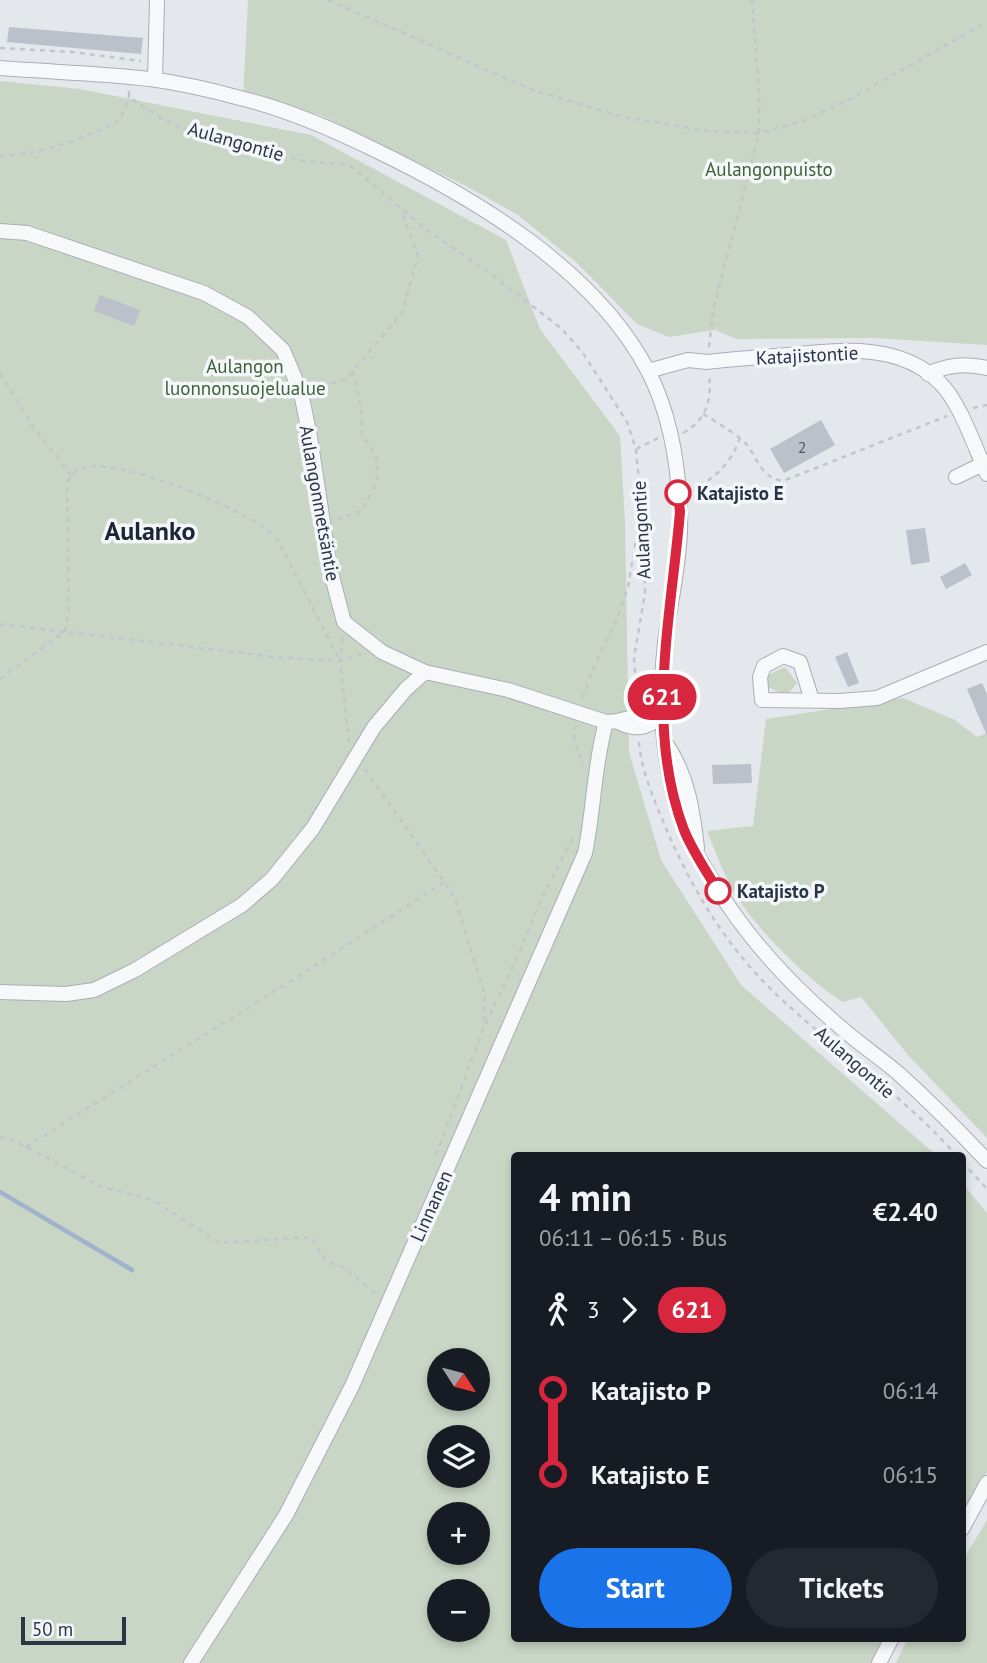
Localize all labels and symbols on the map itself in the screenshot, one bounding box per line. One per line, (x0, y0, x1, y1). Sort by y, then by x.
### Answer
street label: Aulangontie (185, 116, 287, 166)
park label: Aulangonpuisto (705, 157, 833, 181)
street label: Katajistontie (755, 340, 859, 370)
park label: Aulangon luonnonsuojelualue (164, 354, 326, 400)
street label: Aulangonmetsäntie (294, 423, 346, 583)
house number: 2 (798, 437, 806, 457)
street label: Aulangontie (626, 480, 656, 580)
marker: Katajisto E (665, 480, 691, 506)
place label: Katajisto E (697, 481, 784, 505)
district label: Aulanko (105, 514, 195, 547)
line badge: 621 (622, 674, 702, 720)
marker: Katajisto P (705, 878, 731, 904)
place label: Katajisto P (737, 879, 825, 903)
street label: Aulangontie (810, 1021, 900, 1103)
street label: Linnanen (405, 1167, 457, 1245)
north arrow (427, 1348, 490, 1410)
scale bar (21, 1614, 126, 1646)

